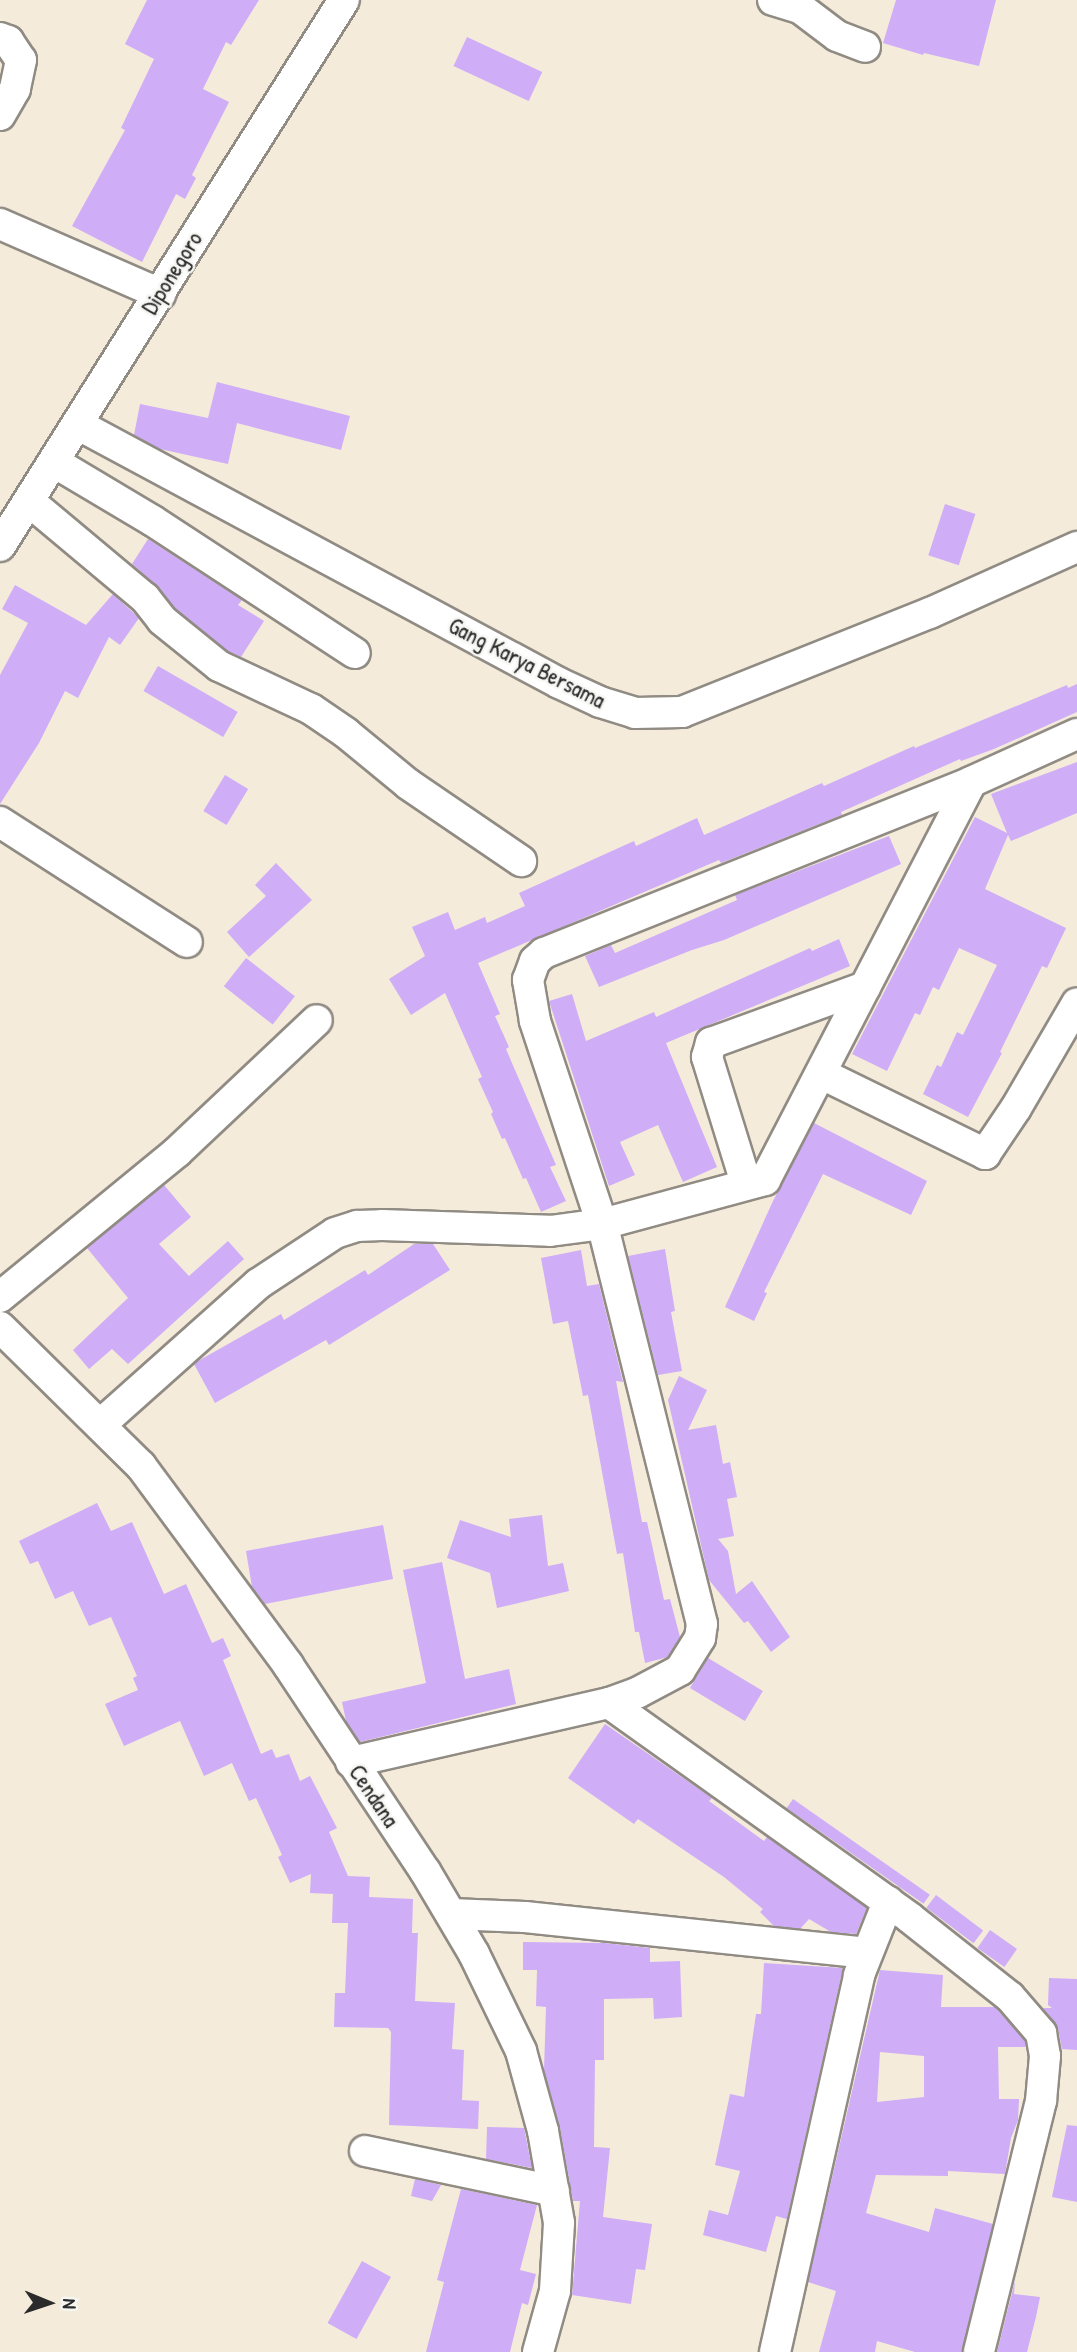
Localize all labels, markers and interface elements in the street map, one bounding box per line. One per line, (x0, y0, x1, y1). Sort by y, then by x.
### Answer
street label: Diponegoro (136, 227, 208, 319)
street label: Gang Karya Bersama (444, 612, 610, 714)
street label: Cendana (343, 1759, 405, 1833)
north arrow (14, 2268, 84, 2338)
text: N (57, 2298, 83, 2309)

